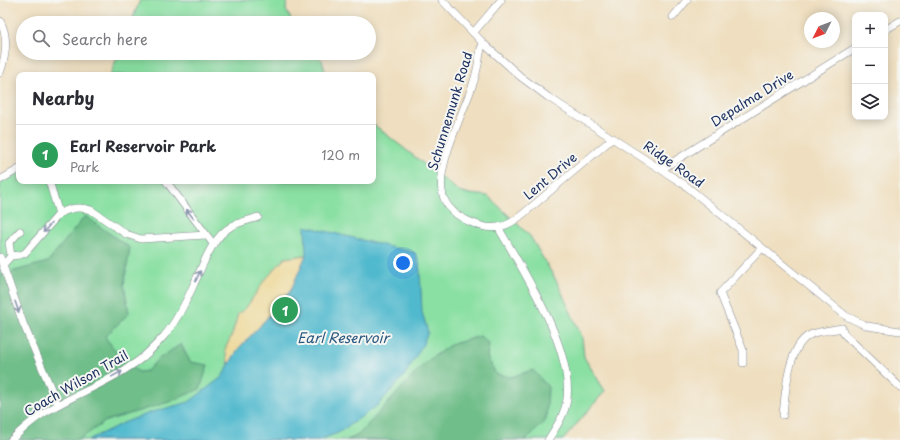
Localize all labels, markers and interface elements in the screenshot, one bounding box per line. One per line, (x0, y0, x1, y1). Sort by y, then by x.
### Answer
north arrow (804, 12, 840, 48)
map controls (852, 12, 888, 120)
button: + (852, 12, 888, 48)
search box (16, 16, 376, 60)
icon: search (30, 27, 52, 49)
text: Search here (62, 27, 148, 50)
button: − (852, 48, 888, 84)
street label: Schunnemunk Road (422, 49, 477, 173)
street label: Depalma Drive (707, 64, 797, 131)
button: layers (852, 84, 888, 120)
text: Nearby (32, 85, 94, 111)
text: Earl Reservoir Park (70, 134, 216, 157)
street label: Ridge Road (640, 136, 708, 192)
text: 1 (42, 145, 48, 164)
text: 120 m (321, 145, 360, 164)
street label: Lent Drive (519, 148, 581, 204)
text: Park (70, 157, 99, 176)
one-way arrow (185, 208, 194, 219)
one-way arrow (42, 223, 51, 233)
your location (393, 253, 413, 273)
one-way arrow (194, 270, 202, 282)
pin: 1 (272, 295, 298, 325)
one-way arrow (14, 301, 21, 314)
water label: Earl Reservoir (297, 327, 391, 348)
street label: Coach Wilson Trail (20, 345, 131, 420)
one-way arrow (111, 370, 123, 377)

